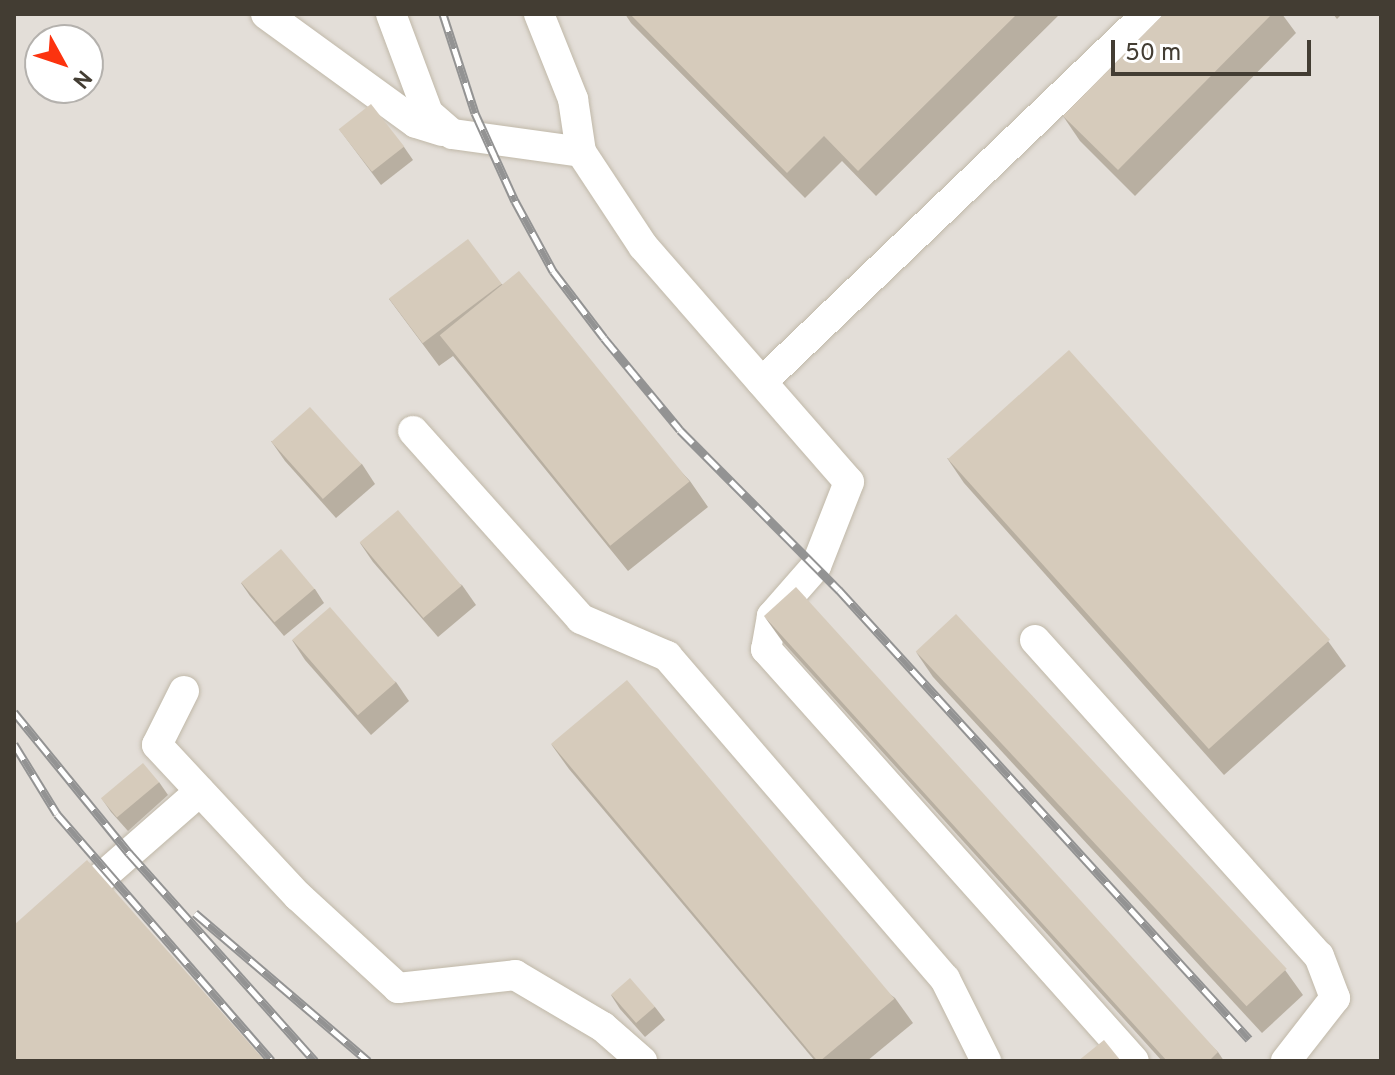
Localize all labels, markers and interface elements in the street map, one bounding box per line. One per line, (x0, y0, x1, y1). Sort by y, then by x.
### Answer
north arrow (24, 24, 104, 104)
scale bar (1115, 24, 1315, 74)
text: 50 m (1125, 39, 1181, 69)
text: N (66, 64, 97, 93)

